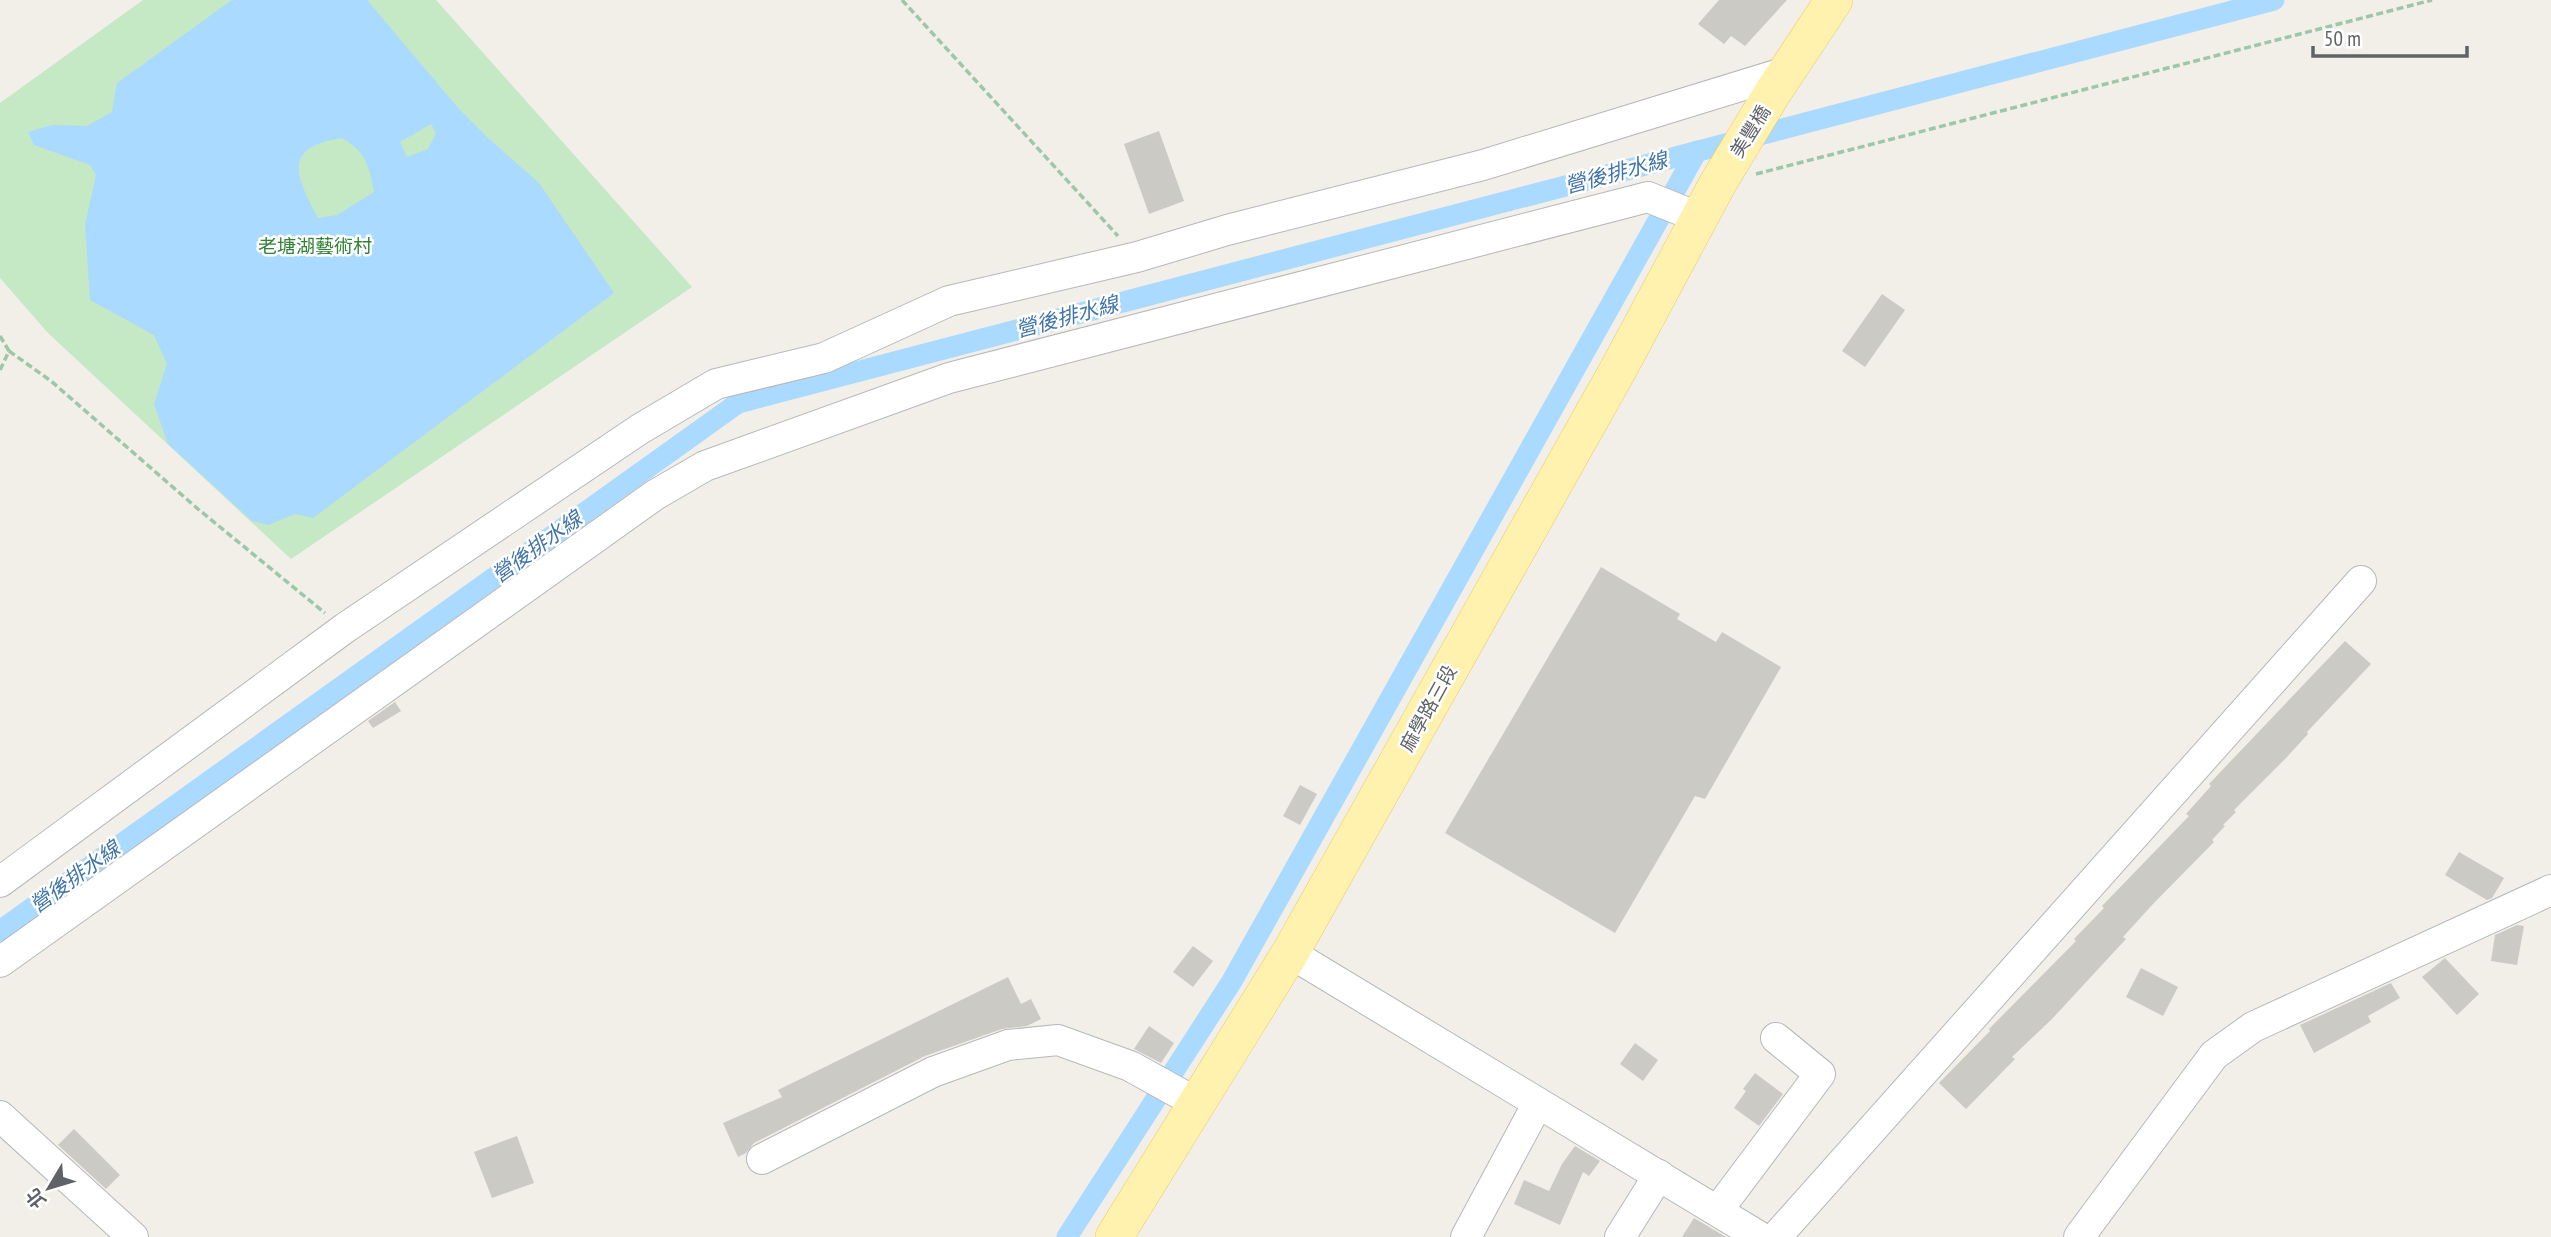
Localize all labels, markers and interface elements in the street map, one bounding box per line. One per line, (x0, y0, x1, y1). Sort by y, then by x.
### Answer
scale bar (2313, 14, 2467, 58)
text: 50 m (2324, 25, 2361, 52)
street label: 美豐橋 (1725, 100, 1775, 162)
water label: 營後排水線 (1562, 145, 1672, 199)
park label: 老塘湖藝術村 (258, 234, 372, 258)
water label: 營後排水線 (1013, 289, 1123, 343)
water label: 營後排水線 (486, 504, 589, 588)
street label: 麻學路三段 (1394, 661, 1462, 755)
water label: 營後排水線 (24, 834, 127, 918)
north arrow (14, 1153, 84, 1223)
text: 北 (20, 1184, 51, 1213)

